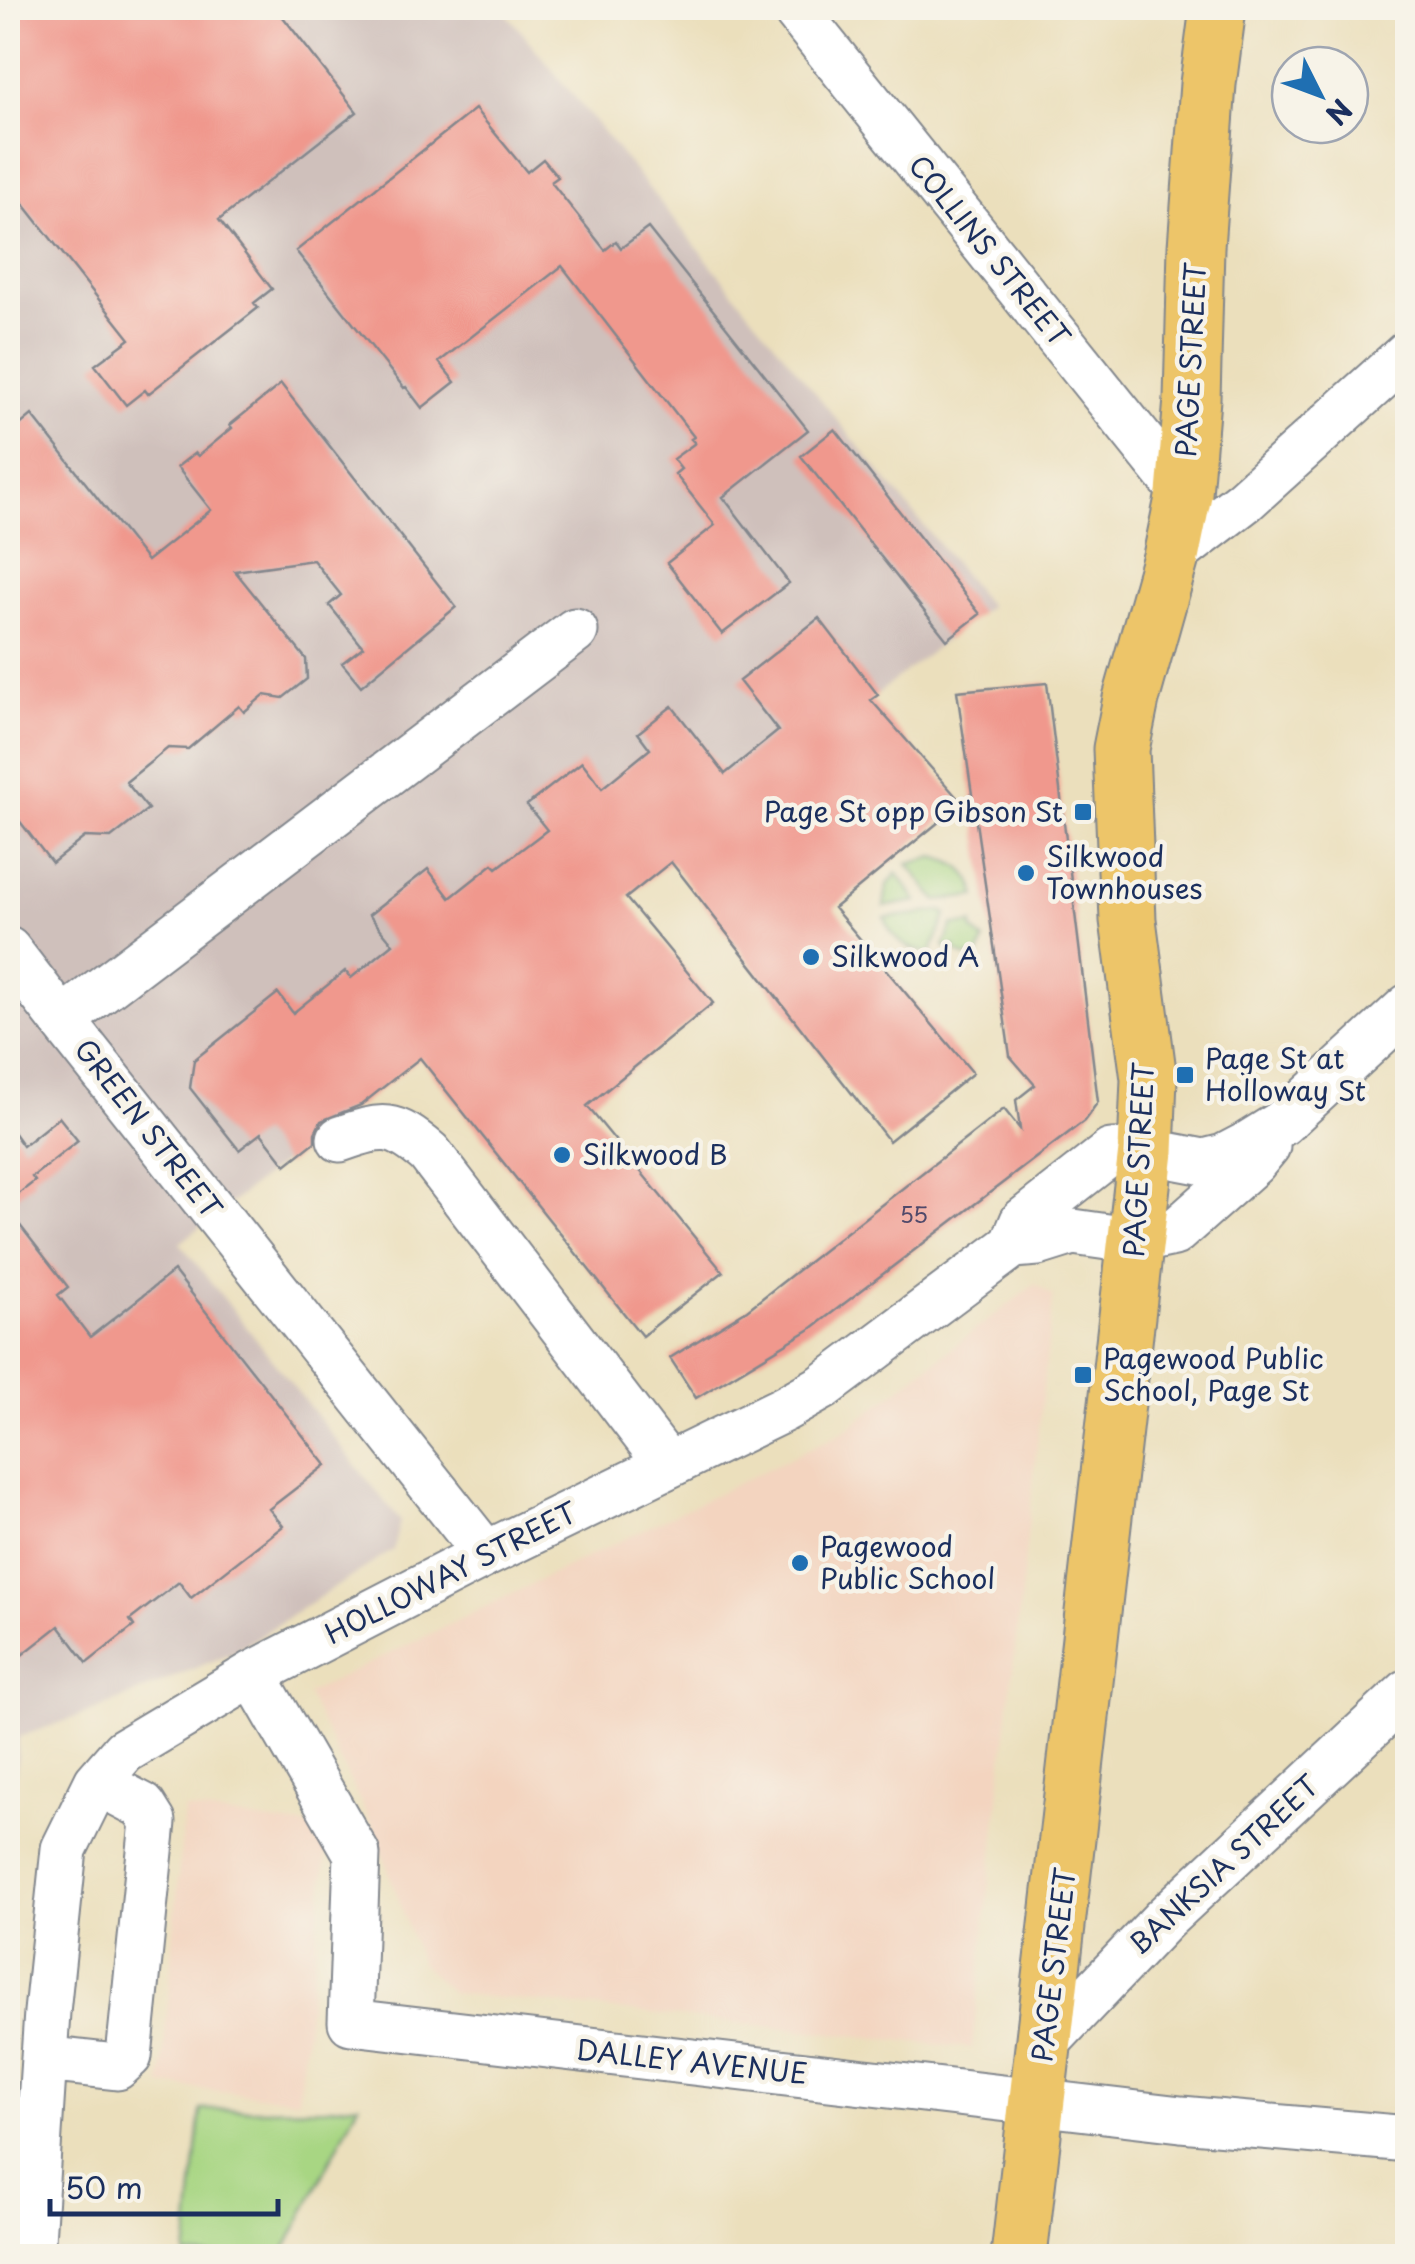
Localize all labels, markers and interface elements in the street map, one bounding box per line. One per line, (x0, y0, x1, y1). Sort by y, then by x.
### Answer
north arrow (1270, 45, 1370, 145)
text: N (1316, 90, 1363, 135)
street label: COLLINS STREET (899, 145, 1082, 356)
street label: PAGE STREET (1163, 261, 1216, 458)
place label: Page St opp Gibson St (764, 789, 1063, 832)
marker: Page St opp Gibson St (1072, 801, 1094, 823)
place label: Silkwood Townhouses (1046, 834, 1202, 909)
marker: Silkwood Townhouses (1015, 862, 1037, 884)
place label: Silkwood A (831, 934, 979, 977)
marker: Silkwood A (800, 946, 822, 968)
street label: GREEN STREET (65, 1029, 234, 1228)
place label: Page St at Holloway St (1205, 1036, 1366, 1111)
street label: PAGE STREET (1111, 1061, 1164, 1258)
marker: Page St at Holloway St (1174, 1064, 1196, 1086)
place label: Silkwood B (582, 1132, 728, 1175)
marker: Silkwood B (551, 1144, 573, 1166)
house number: 55 (900, 1197, 928, 1230)
place label: Pagewood Public School, Page St (1103, 1336, 1324, 1411)
marker: Pagewood Public School, Page St (1072, 1364, 1094, 1386)
street label: HOLLOWAY STREET (317, 1489, 584, 1654)
place label: Pagewood Public School (820, 1524, 995, 1599)
marker: Pagewood Public School (789, 1552, 811, 1574)
street label: BANKSIA STREET (1118, 1763, 1329, 1964)
street label: PAGE STREET (1019, 1865, 1086, 2064)
street label: DALLEY AVENUE (575, 2027, 810, 2094)
scale bar (50, 2154, 278, 2216)
text: 50 m (65, 2164, 143, 2209)

